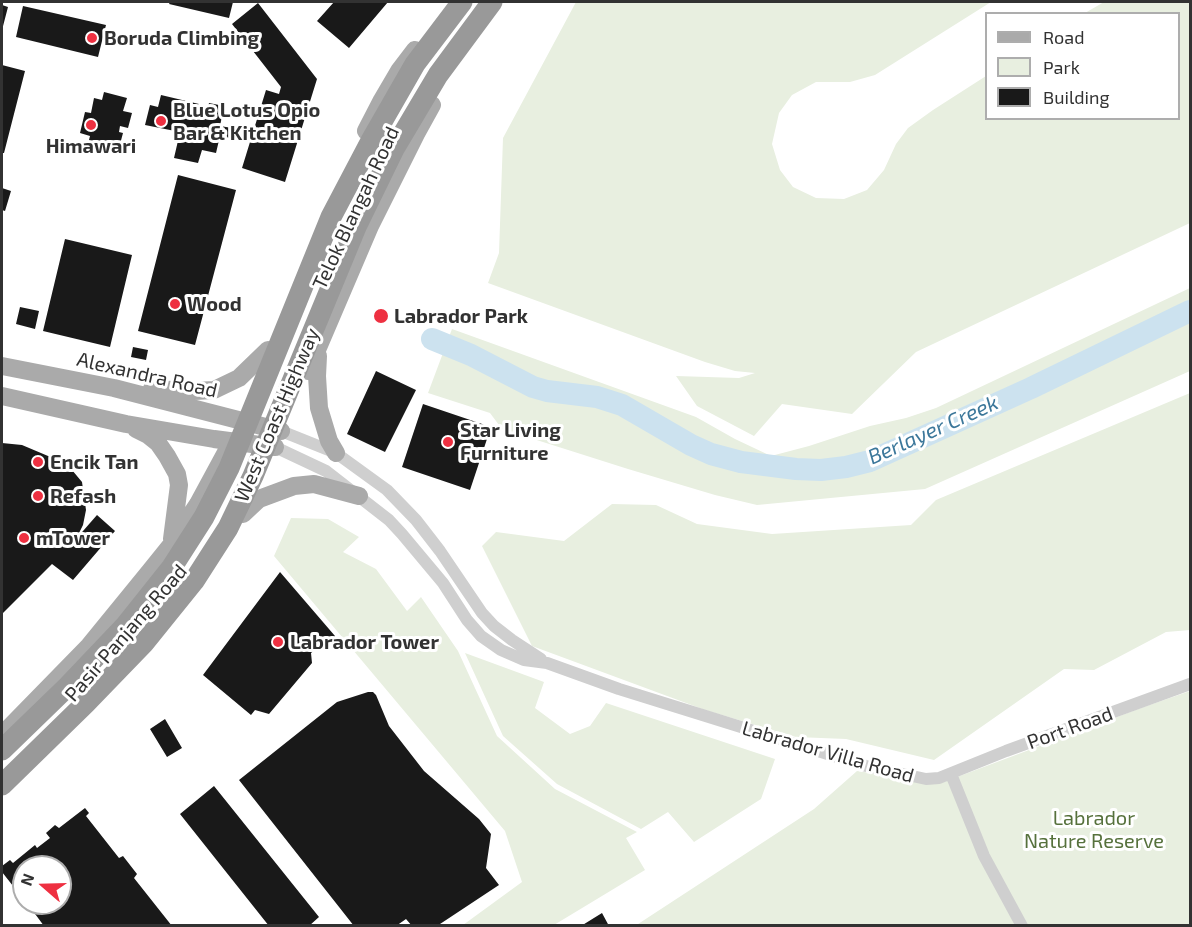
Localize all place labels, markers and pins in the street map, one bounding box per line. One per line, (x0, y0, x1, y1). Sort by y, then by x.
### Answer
place label: Boruda Climbing (104, 26, 259, 50)
marker: Boruda Climbing (85, 31, 99, 45)
place label: Blue Lotus Opio Bar & Kitchen (173, 98, 320, 145)
marker: Blue Lotus Opio Bar & Kitchen (154, 114, 168, 128)
marker: Himawari (84, 118, 98, 132)
place label: Himawari (46, 134, 136, 158)
place label: Wood (187, 292, 242, 316)
marker: Wood (168, 297, 182, 311)
place label: Labrador Park (394, 304, 528, 328)
marker: Labrador Park (372, 307, 390, 325)
place label: Star Living Furniture (460, 418, 561, 465)
marker: Star Living Furniture (441, 435, 455, 449)
place label: Encik Tan (50, 450, 138, 474)
marker: Encik Tan (31, 455, 45, 469)
place label: Refash (50, 484, 116, 508)
marker: Refash (31, 489, 45, 503)
place label: mTower (36, 526, 110, 550)
marker: mTower (17, 531, 31, 545)
place label: Labrador Tower (290, 630, 439, 654)
marker: Labrador Tower (271, 635, 285, 649)

